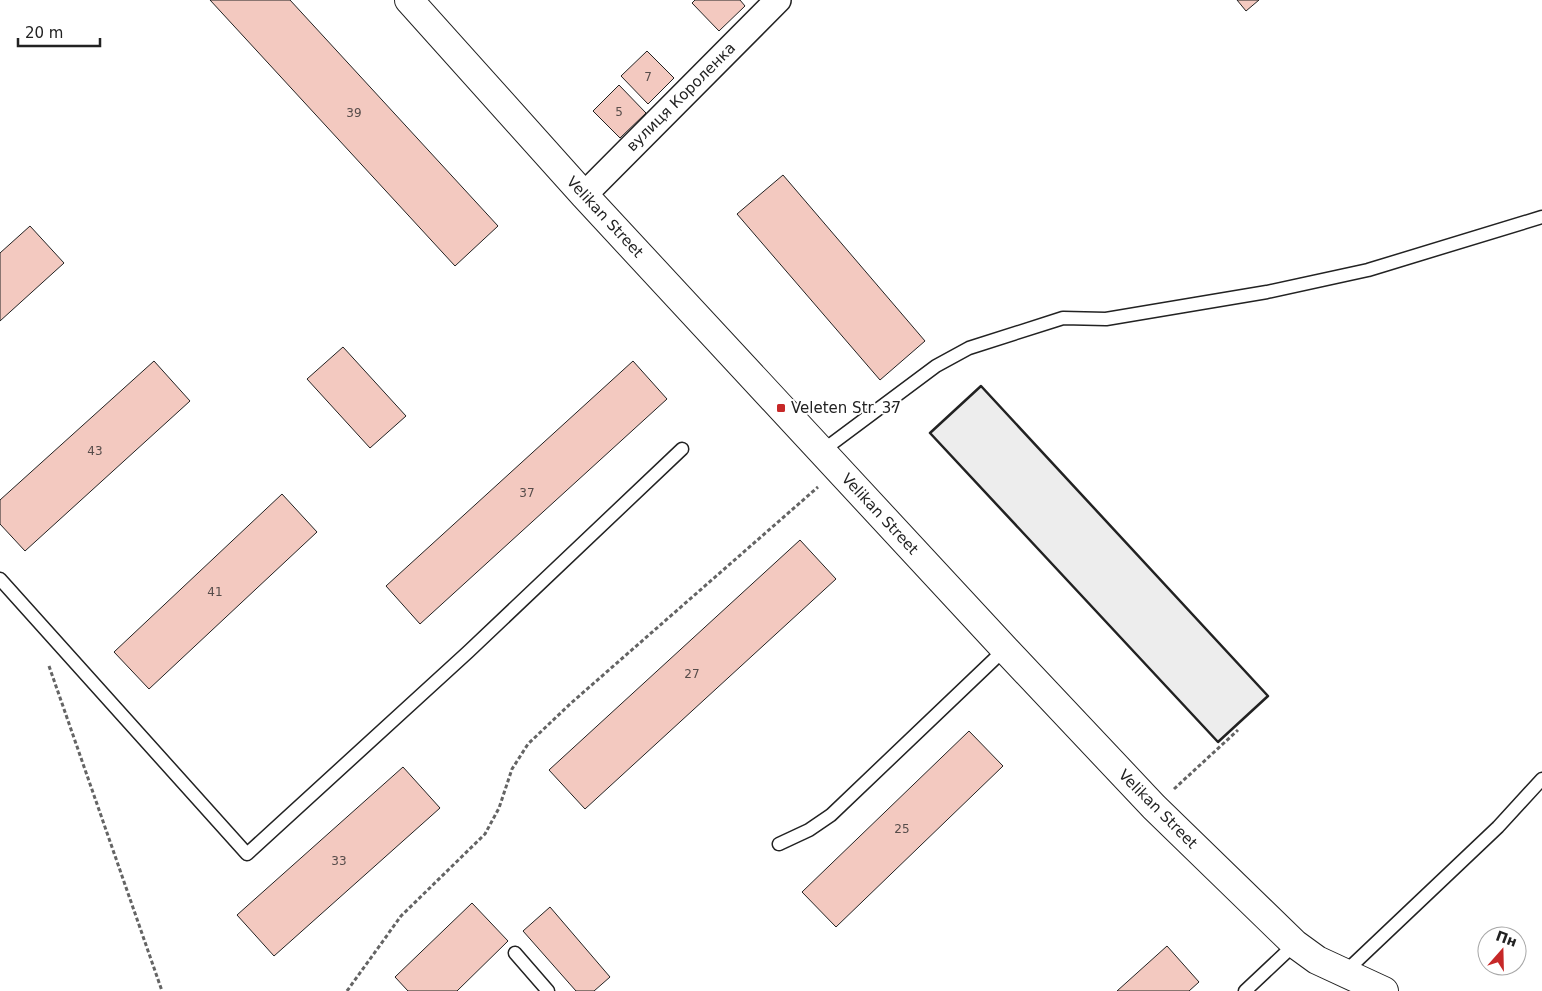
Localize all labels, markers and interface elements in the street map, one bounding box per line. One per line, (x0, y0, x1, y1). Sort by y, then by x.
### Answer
scale bar (18, 15, 100, 47)
text: 20 m (25, 24, 63, 42)
street label: вулиця Короленка (623, 39, 739, 155)
house number: 7 (644, 70, 652, 84)
house number: 5 (615, 105, 623, 119)
house number: 39 (346, 106, 362, 120)
street label: Velikan Street (563, 173, 647, 261)
place label: Veleten Str. 37 (791, 399, 901, 417)
marker: Veleten Str. 37 (775, 402, 787, 414)
house number: 43 (87, 444, 103, 458)
street label: Velikan Street (838, 470, 922, 558)
house number: 37 (519, 486, 535, 500)
house number: 41 (207, 585, 223, 599)
house number: 27 (684, 667, 700, 681)
street label: Velikan Street (1115, 766, 1201, 852)
house number: 25 (894, 822, 910, 836)
house number: 33 (331, 854, 347, 868)
north arrow (1477, 926, 1527, 976)
text: Пн (1494, 928, 1519, 950)

